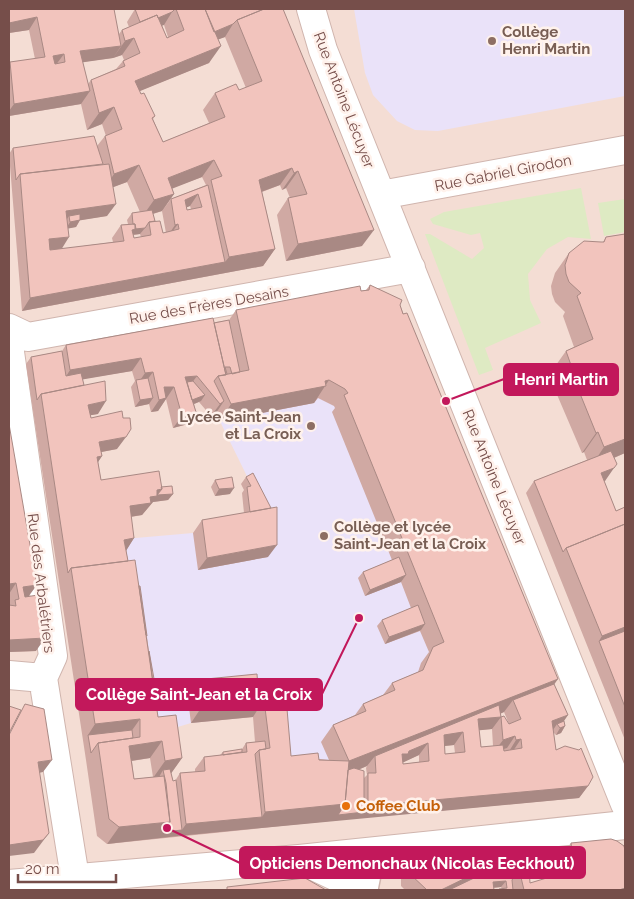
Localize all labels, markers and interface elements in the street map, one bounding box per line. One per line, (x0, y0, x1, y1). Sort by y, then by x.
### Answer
place label: Collège Henri Martin (502, 23, 590, 58)
street label: Rue Antoine Lécuyer (310, 29, 379, 171)
marker: Collège Henri Martin (486, 35, 498, 47)
street label: Rue Gabriel Girodon (433, 151, 573, 195)
street label: Rue des Frères Desains (128, 282, 290, 328)
callout: Henri Martin (504, 364, 618, 395)
text: Henri Martin (514, 370, 608, 389)
street label: Rue Antoine Lécuyer (459, 407, 530, 548)
place label: Lycée Saint-Jean et La Croix (179, 408, 301, 443)
marker: Lycée Saint-Jean et La Croix (305, 420, 317, 432)
street label: Rue des Arbalétriers (24, 512, 58, 654)
place label: Collège et lycée Saint-Jean et la Croix (334, 518, 486, 553)
marker: Collège et lycée Saint-Jean et la Croix (318, 530, 330, 542)
callout: Collège Saint-Jean et la Croix (76, 679, 322, 710)
text: Collège Saint-Jean et la Croix (86, 685, 312, 704)
place label: Coffee Club (356, 797, 441, 815)
marker: Coffee Club (340, 800, 352, 812)
callout: Opticiens Demonchaux (Nicolas Eeckhout) (240, 847, 585, 878)
scale bar (18, 852, 115, 884)
text: Opticiens Demonchaux (Nicolas Eeckhout) (250, 854, 575, 873)
text: 20 m (25, 860, 60, 878)

